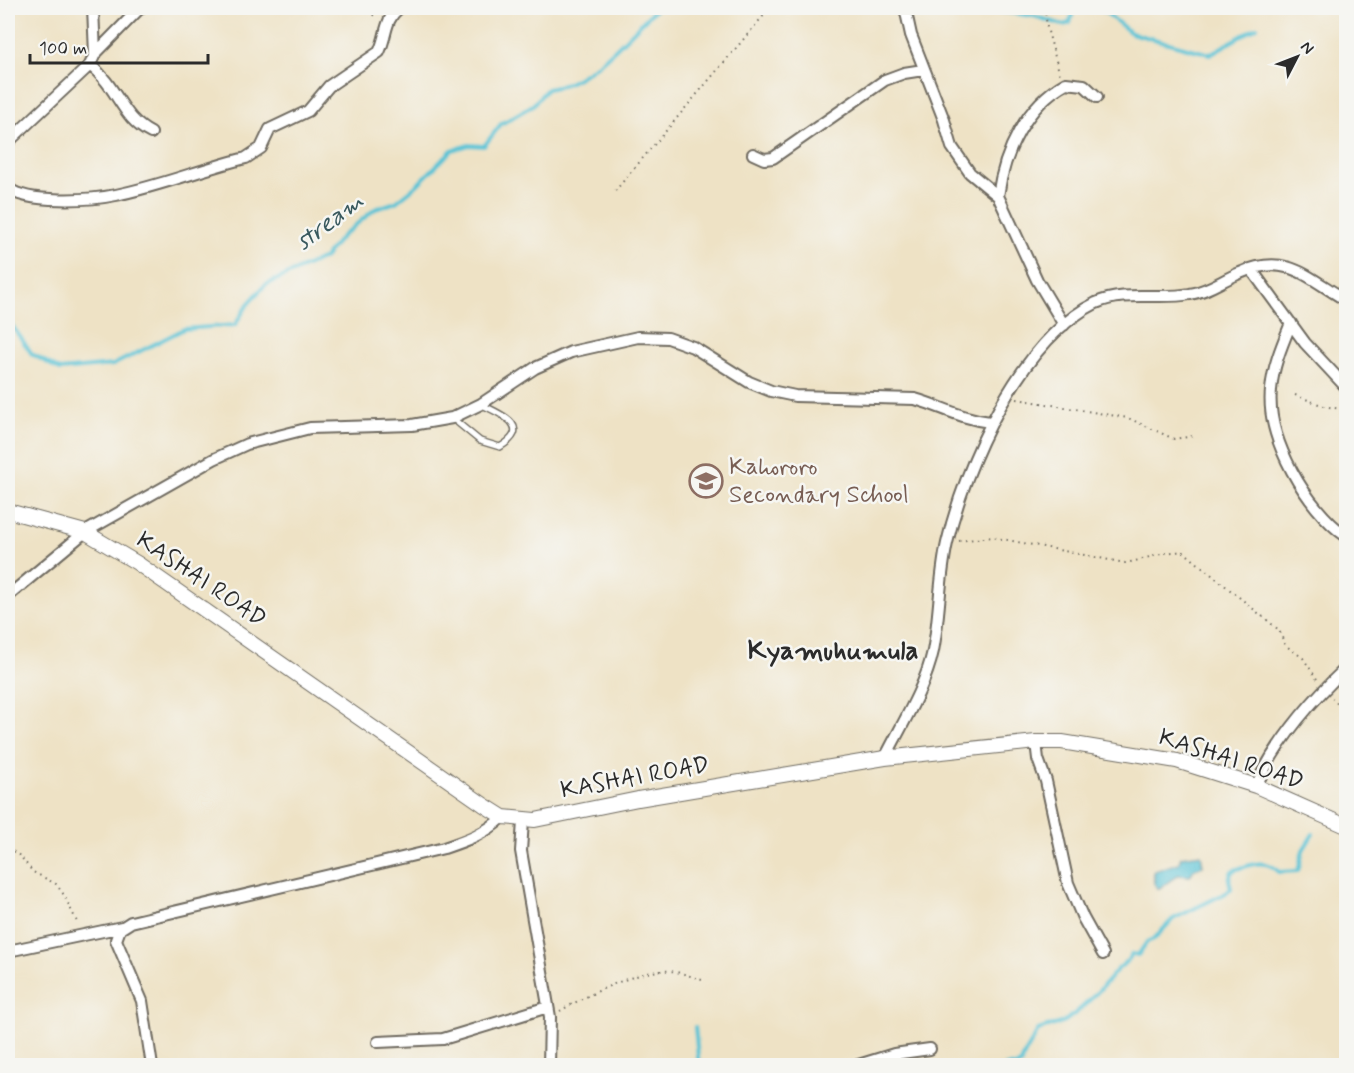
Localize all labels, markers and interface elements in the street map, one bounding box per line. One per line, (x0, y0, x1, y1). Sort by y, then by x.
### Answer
scale bar (30, 27, 208, 65)
north arrow (1267, 27, 1327, 87)
text: 100 m (39, 37, 87, 61)
text: N (1296, 37, 1318, 59)
water label: stream (288, 185, 372, 259)
place label: Kahororo Secondary School (729, 452, 909, 511)
school or university icon: Kahororo Secondary School (688, 463, 724, 499)
street label: KASHAI ROAD (130, 525, 272, 635)
district label: Kyamuhumula (748, 634, 918, 669)
street label: KASHAI ROAD (1155, 722, 1307, 798)
street label: KASHAI ROAD (558, 750, 712, 806)

